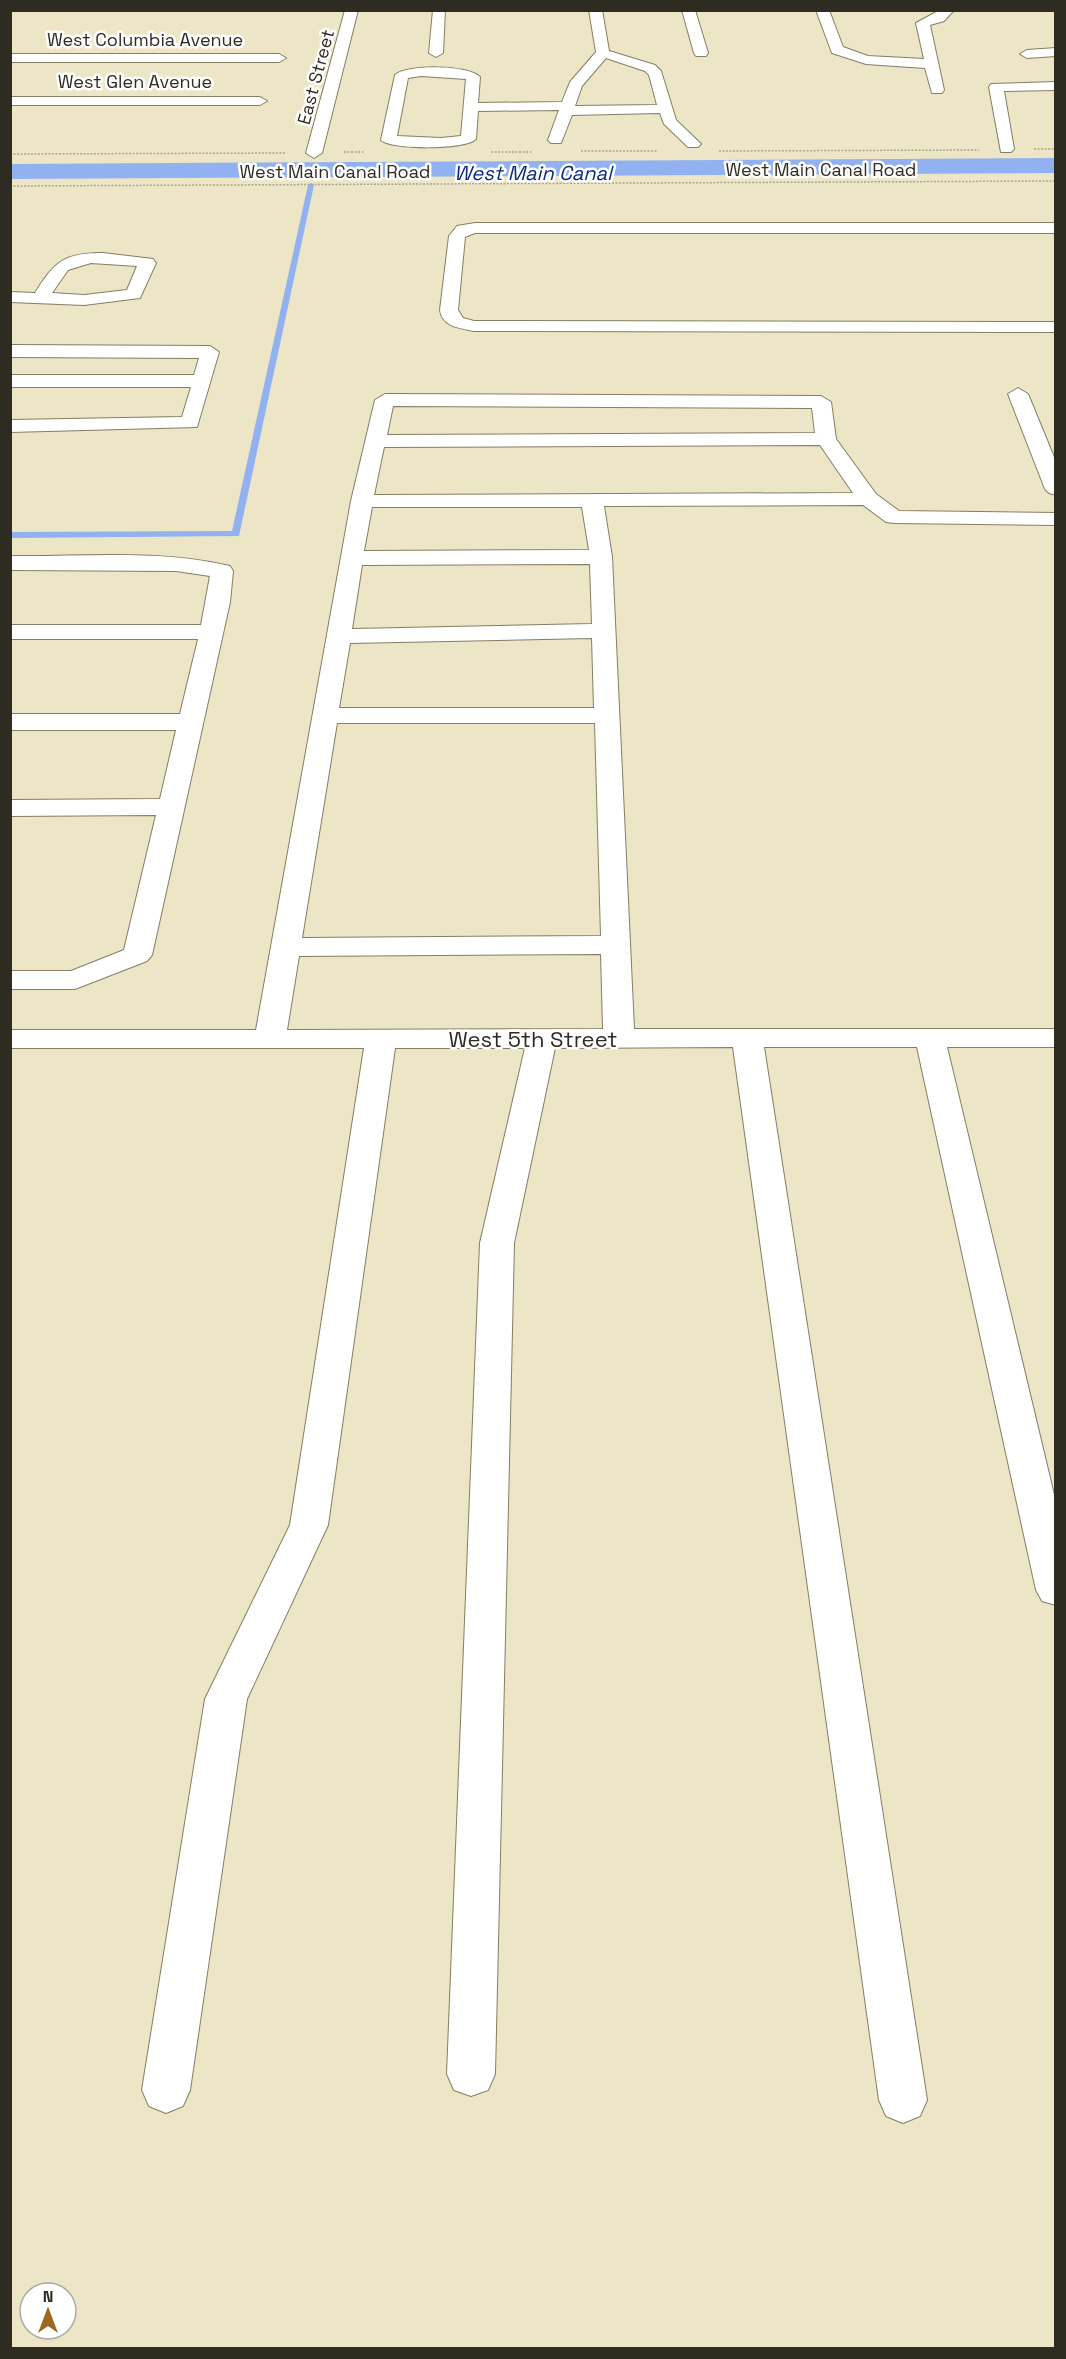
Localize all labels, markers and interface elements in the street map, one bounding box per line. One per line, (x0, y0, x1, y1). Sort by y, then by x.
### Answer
street label: East Street (292, 27, 339, 127)
street label: West Columbia Avenue (47, 28, 243, 51)
street label: West Glen Avenue (58, 70, 212, 93)
street label: West Main Canal Road (726, 158, 916, 181)
street label: West Main Canal Road (240, 160, 430, 183)
water label: West Main Canal (454, 160, 614, 186)
street label: West 5th Street (449, 1025, 617, 1053)
north arrow (18, 2281, 78, 2341)
text: N (43, 2286, 53, 2307)

